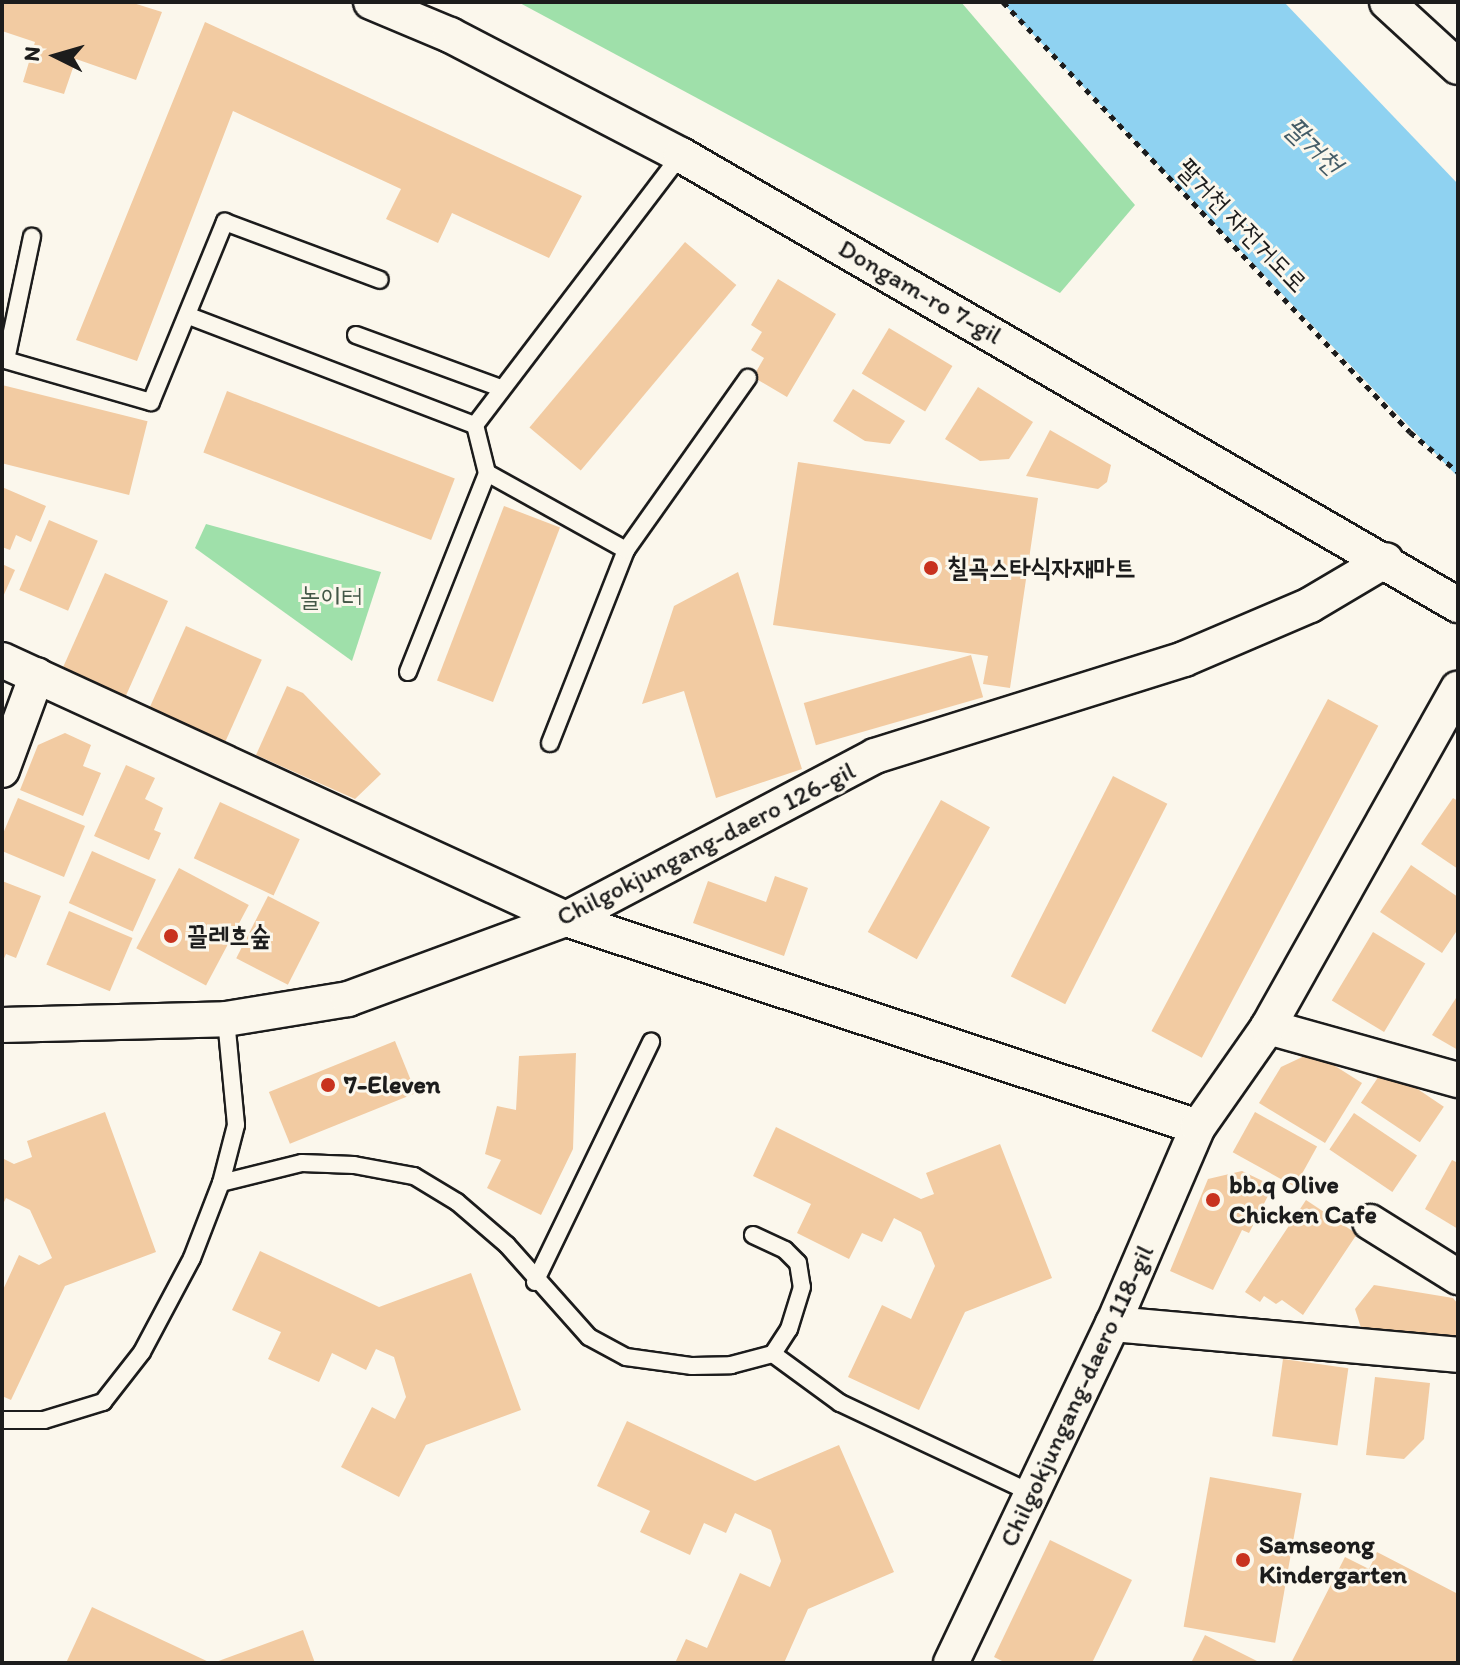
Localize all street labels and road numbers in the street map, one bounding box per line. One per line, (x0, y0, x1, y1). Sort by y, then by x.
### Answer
street label: 팔거천 자전거도로 (1171, 153, 1313, 299)
street label: Dongam-ro 7-gil (833, 233, 1007, 351)
street label: Chilgokjungang-daero 126-gil (552, 755, 860, 933)
street label: Chilgokjungang-daero 118-gil (993, 1240, 1161, 1552)

